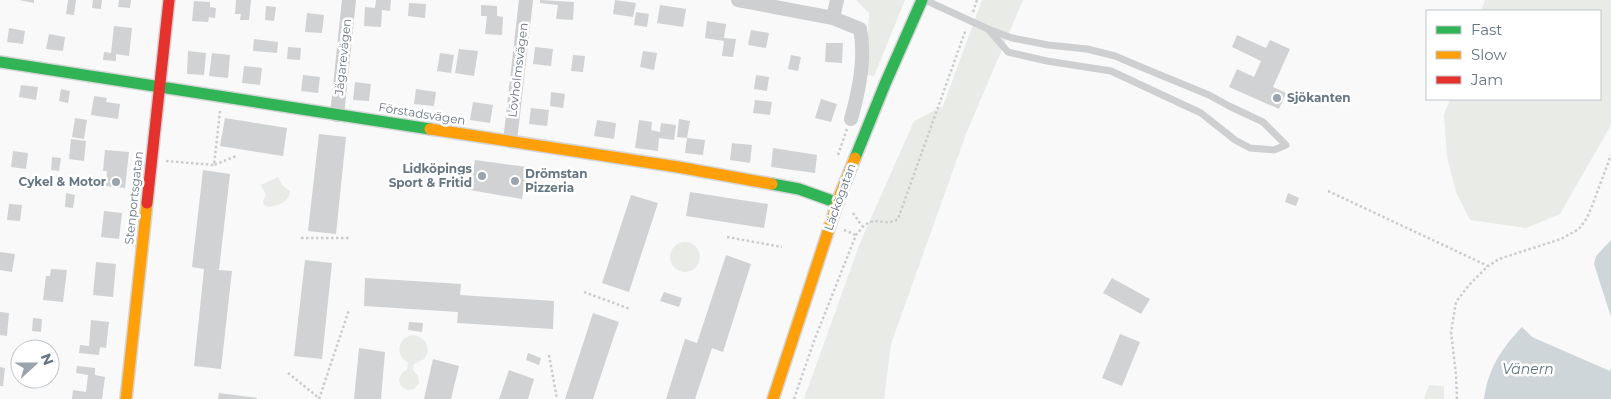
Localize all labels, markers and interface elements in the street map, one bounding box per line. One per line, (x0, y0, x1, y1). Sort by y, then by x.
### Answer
legend (1426, 10, 1601, 100)
street label: Jägarevägen (331, 18, 354, 97)
text: Fast (1471, 20, 1502, 39)
street label: Lövholmsvägen (504, 22, 531, 118)
text: Slow (1471, 45, 1507, 64)
text: Jam (1470, 70, 1503, 89)
place label: Sjökanten (1287, 90, 1351, 105)
marker: Sjökanten (1271, 92, 1283, 104)
street label: Förstadsvägen (377, 99, 467, 128)
street label: Stenportsgatan (121, 150, 146, 245)
place label: Lidköpings Sport & Fritid (389, 161, 473, 190)
street label: Läckögatan (820, 161, 859, 232)
place label: Drömstan Pizzeria (525, 166, 588, 195)
marker: Lidköpings Sport & Fritid (476, 170, 488, 182)
place label: Cykel & Motor (18, 174, 106, 189)
marker: Drömstan Pizzeria (509, 175, 521, 187)
marker: Cykel & Motor (110, 176, 122, 188)
north arrow (10, 339, 60, 389)
text: N (37, 351, 58, 368)
water label: Vänern (1502, 360, 1554, 378)

